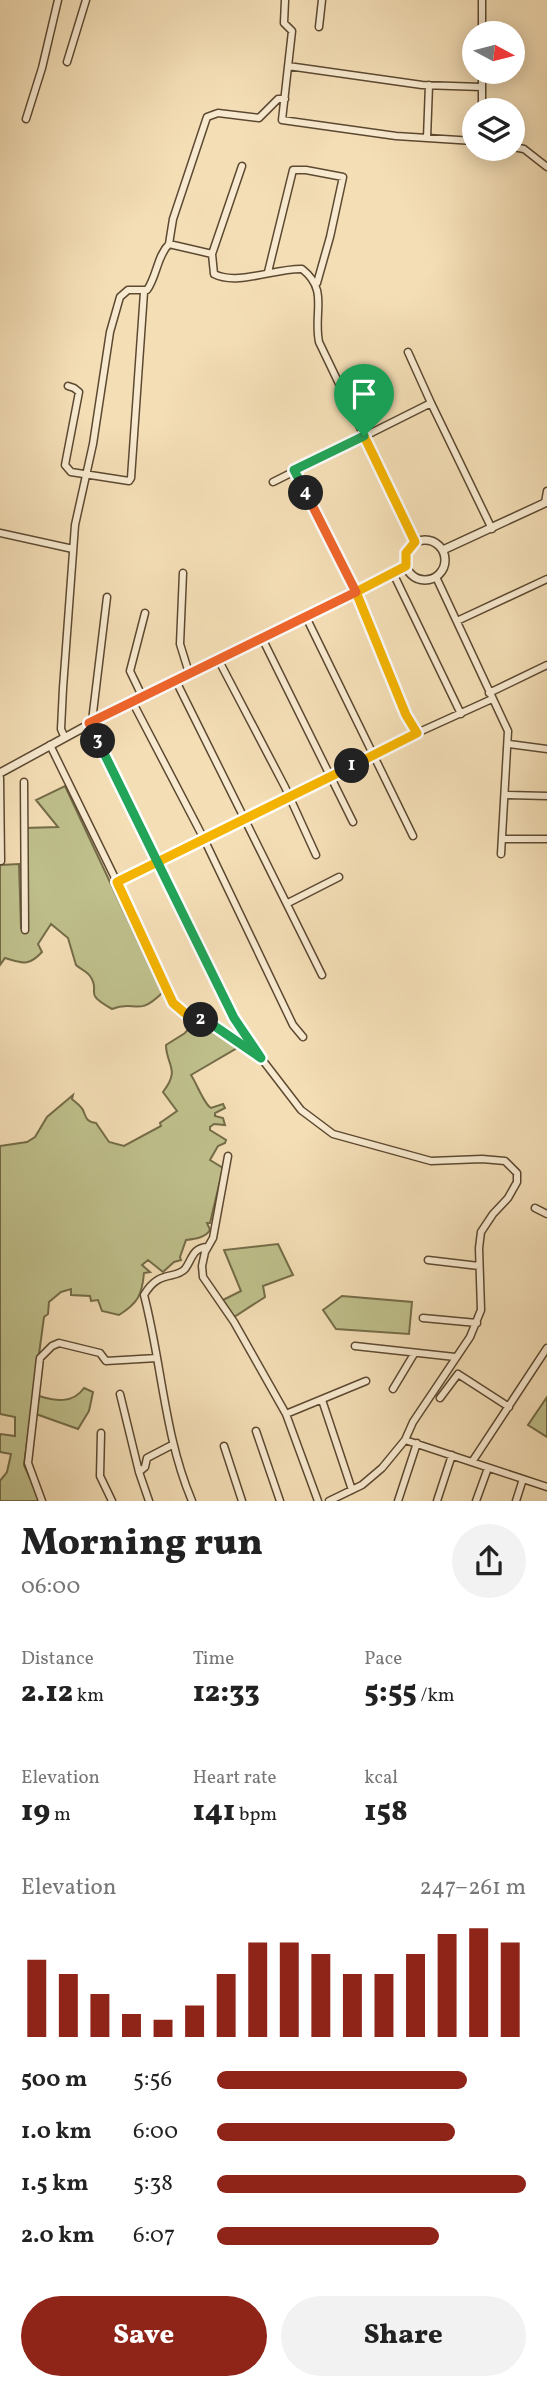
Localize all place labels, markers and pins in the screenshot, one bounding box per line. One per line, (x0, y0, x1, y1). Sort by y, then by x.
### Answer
pin (334, 364, 394, 436)
pin: 4 (288, 476, 324, 510)
pin: 3 (80, 724, 116, 758)
pin: 1 (334, 748, 370, 784)
pin: 2 (184, 1002, 218, 1038)

